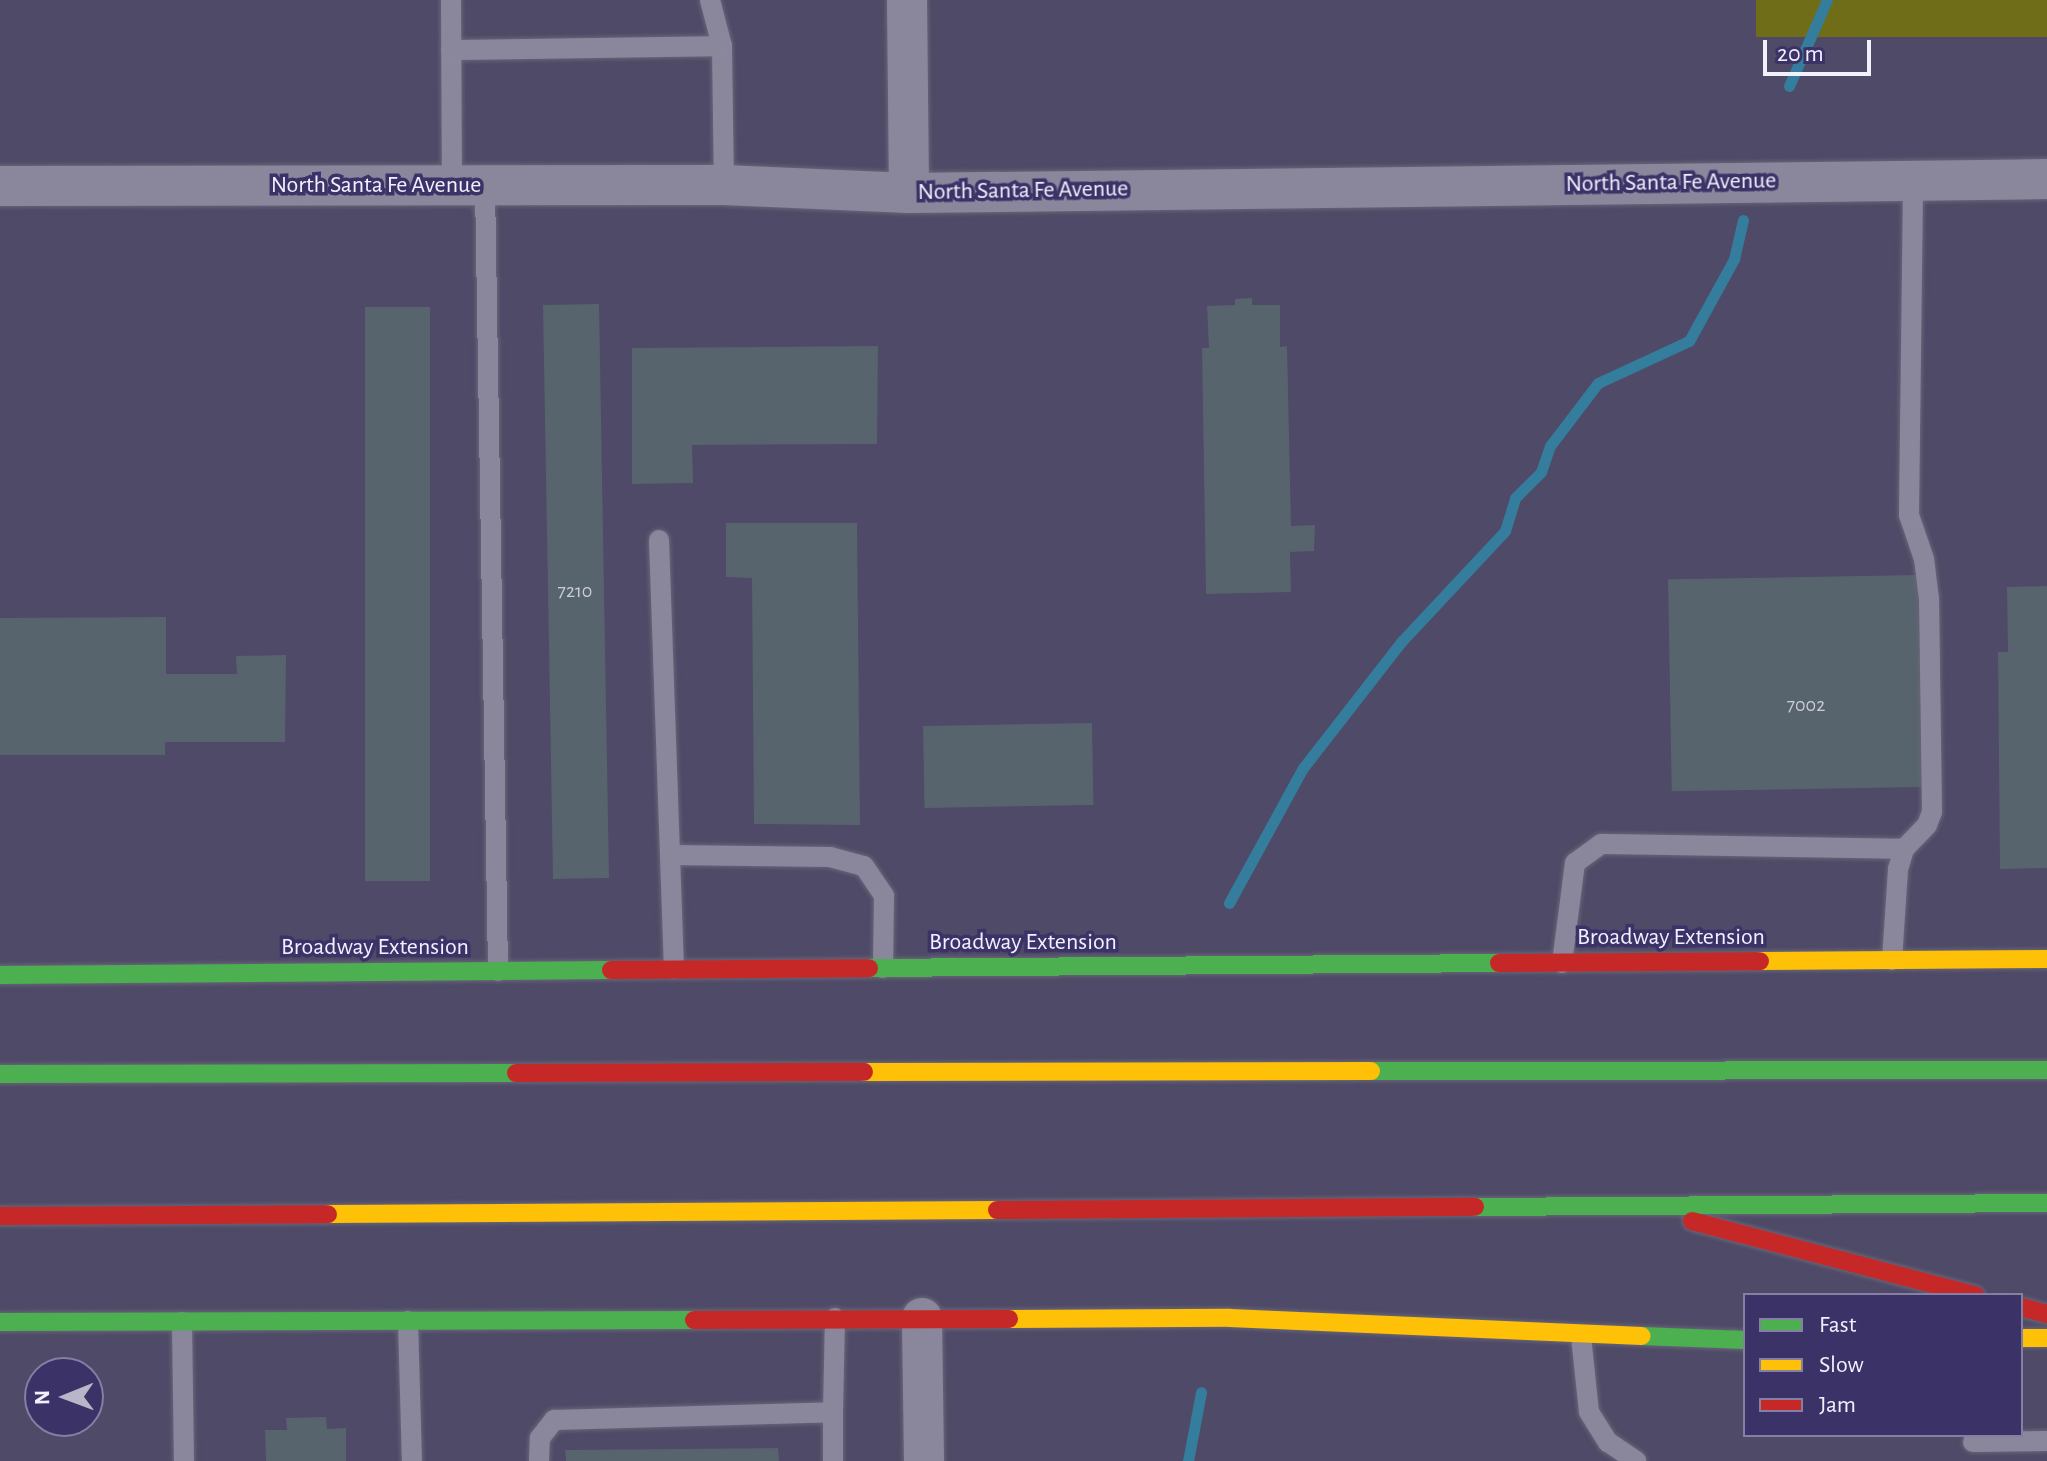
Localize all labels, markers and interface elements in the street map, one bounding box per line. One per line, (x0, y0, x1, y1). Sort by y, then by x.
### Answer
scale bar (1767, 24, 1875, 74)
text: 20 m (1777, 42, 1824, 66)
street label: North Santa Fe Avenue (1565, 167, 1777, 199)
street label: North Santa Fe Avenue (271, 172, 481, 200)
street label: North Santa Fe Avenue (917, 175, 1129, 207)
house number: 7210 (558, 579, 592, 603)
house number: 7002 (1787, 693, 1825, 717)
street label: Broadway Extension (1577, 924, 1765, 952)
street label: Broadway Extension (929, 929, 1117, 957)
street label: Broadway Extension (281, 934, 469, 962)
legend (1743, 1293, 2023, 1437)
text: Fast (1819, 1313, 1856, 1337)
text: Slow (1819, 1353, 1864, 1377)
north arrow (24, 1357, 104, 1437)
text: N (31, 1390, 53, 1405)
text: Jam (1819, 1393, 1856, 1417)

